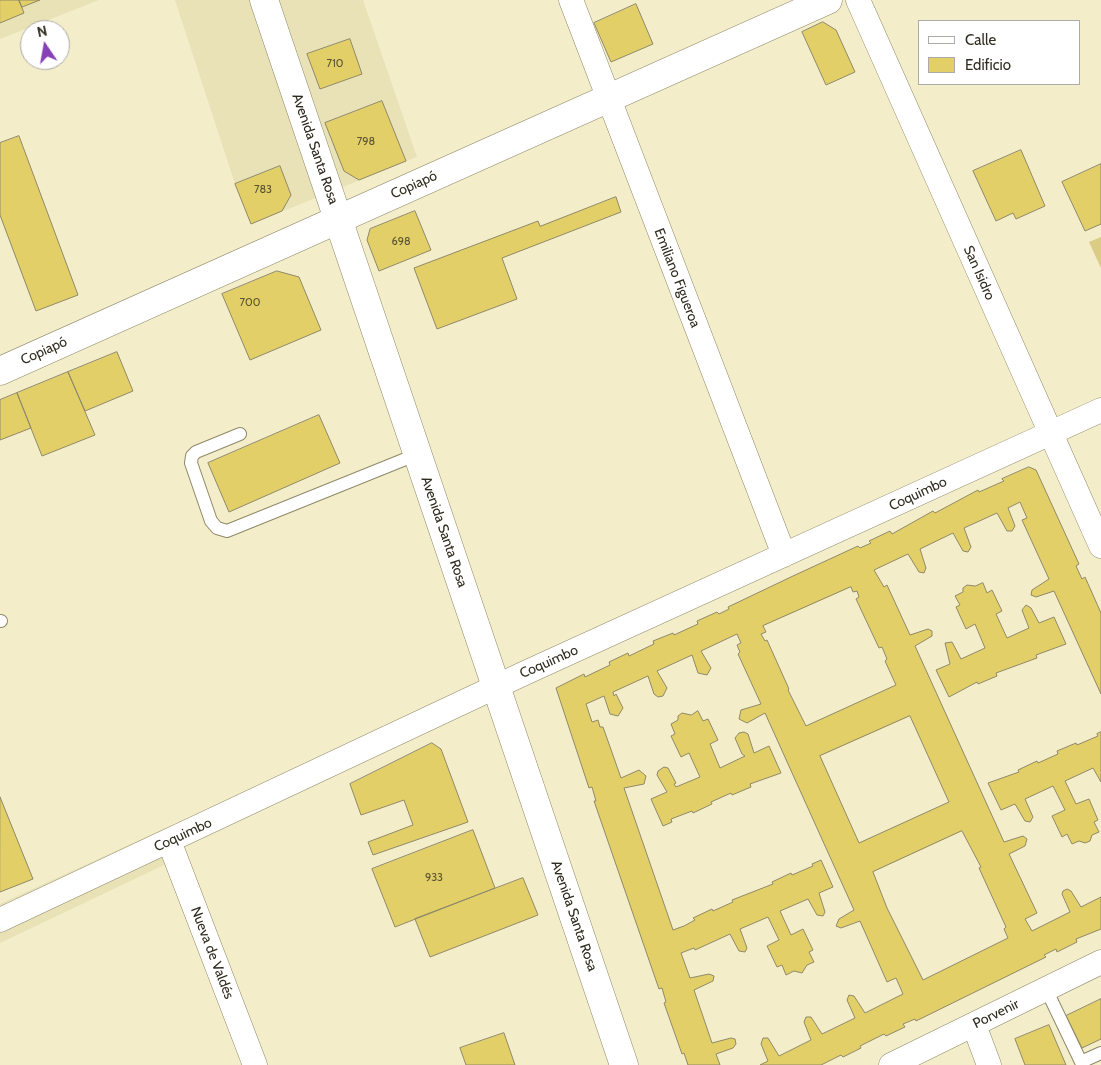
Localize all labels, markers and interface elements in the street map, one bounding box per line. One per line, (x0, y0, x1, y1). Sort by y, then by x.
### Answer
north arrow (20, 20, 70, 70)
legend (918, 20, 1081, 85)
text: N (35, 21, 49, 41)
text: Calle (965, 31, 996, 49)
text: Edificio (965, 56, 1011, 74)
house number: 710 (327, 57, 343, 71)
street label: Avenida Santa Rosa (288, 91, 342, 207)
house number: 798 (357, 135, 375, 149)
street label: Copiapó (388, 167, 440, 203)
house number: 783 (254, 183, 272, 197)
street label: Emiliano Figueroa (650, 226, 704, 330)
house number: 698 (391, 235, 411, 249)
street label: San Isidro (960, 243, 998, 303)
house number: 700 (240, 296, 260, 310)
street label: Copiapó (18, 333, 70, 369)
street label: Coquimbo (886, 473, 950, 515)
street label: Avenida Santa Rosa (417, 474, 471, 590)
street label: Coquimbo (517, 642, 581, 682)
street label: Coquimbo (151, 814, 215, 856)
street label: Avenida Santa Rosa (547, 858, 601, 974)
house number: 933 (425, 871, 443, 885)
street label: Nueva de Valdés (187, 904, 237, 1002)
street label: Porvenir (970, 996, 1022, 1032)

